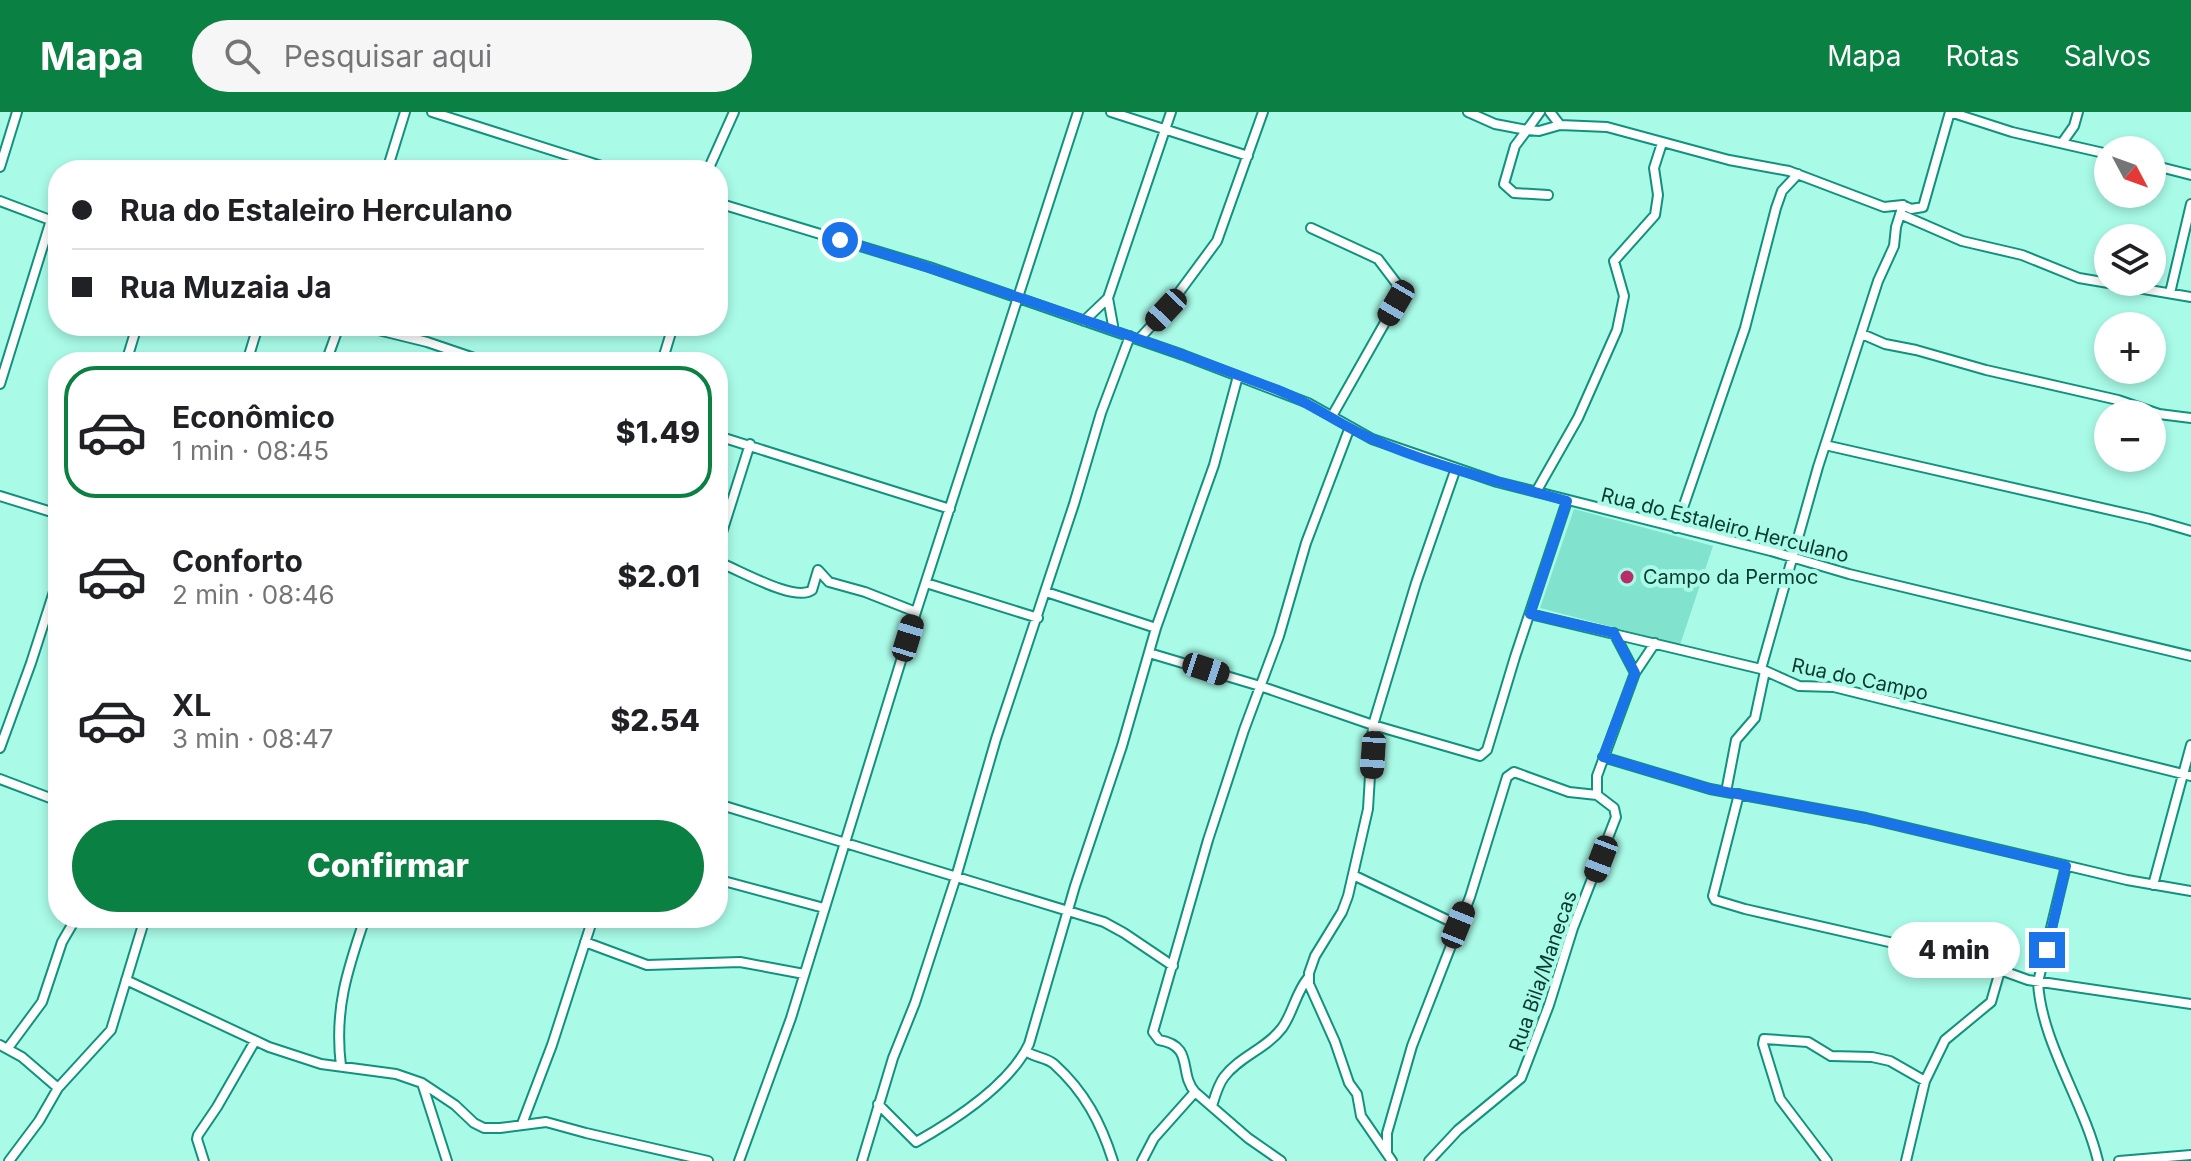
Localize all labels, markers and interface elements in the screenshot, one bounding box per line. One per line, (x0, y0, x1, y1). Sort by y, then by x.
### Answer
search box (192, 20, 752, 92)
text: Mapa (40, 33, 144, 79)
icon: search (220, 34, 264, 78)
text: Pesquisar aqui (284, 38, 492, 74)
text: Mapa (1827, 39, 1901, 73)
text: Rotas (1945, 39, 2020, 73)
text: Salvos (2064, 39, 2151, 73)
north arrow (2094, 136, 2166, 208)
map controls (2094, 136, 2166, 472)
text: Rua do Estaleiro Herculano (120, 192, 513, 228)
route start (822, 222, 858, 258)
button: layers (2094, 224, 2166, 296)
text: Rua Muzaia Ja (120, 269, 332, 305)
car (1374, 276, 1418, 330)
car (1141, 284, 1191, 336)
button: + (2094, 312, 2166, 384)
icon: car (76, 396, 148, 468)
text: Econômico (172, 399, 335, 435)
button: − (2094, 400, 2166, 472)
text: $1.49 (616, 414, 700, 450)
text: 1 min · 08:45 (172, 435, 329, 466)
street label: Rua do Estaleiro Herculano (1598, 483, 1852, 567)
icon: car (76, 540, 148, 612)
text: Conforto (172, 543, 303, 579)
text: $2.01 (617, 558, 700, 594)
place label: Campo da Permoc (1643, 565, 1818, 589)
marker: Campo da Permoc (1618, 568, 1636, 586)
text: 2 min · 08:46 (172, 579, 335, 610)
car (890, 612, 926, 664)
car (1179, 650, 1233, 688)
street label: Rua do Campo (1790, 653, 1930, 705)
icon: car (76, 684, 148, 756)
text: XL (172, 687, 211, 723)
text: $2.54 (610, 702, 700, 738)
text: 3 min · 08:47 (172, 723, 333, 754)
car (1359, 730, 1387, 780)
button: Confirmar (72, 820, 704, 912)
car (1581, 832, 1621, 886)
street label: Rua Bila/Manecas (1504, 887, 1582, 1055)
car (1438, 898, 1478, 952)
callout: 4 min (1887, 922, 2019, 978)
route end (2029, 932, 2065, 968)
text: 4 min (1918, 934, 1990, 965)

